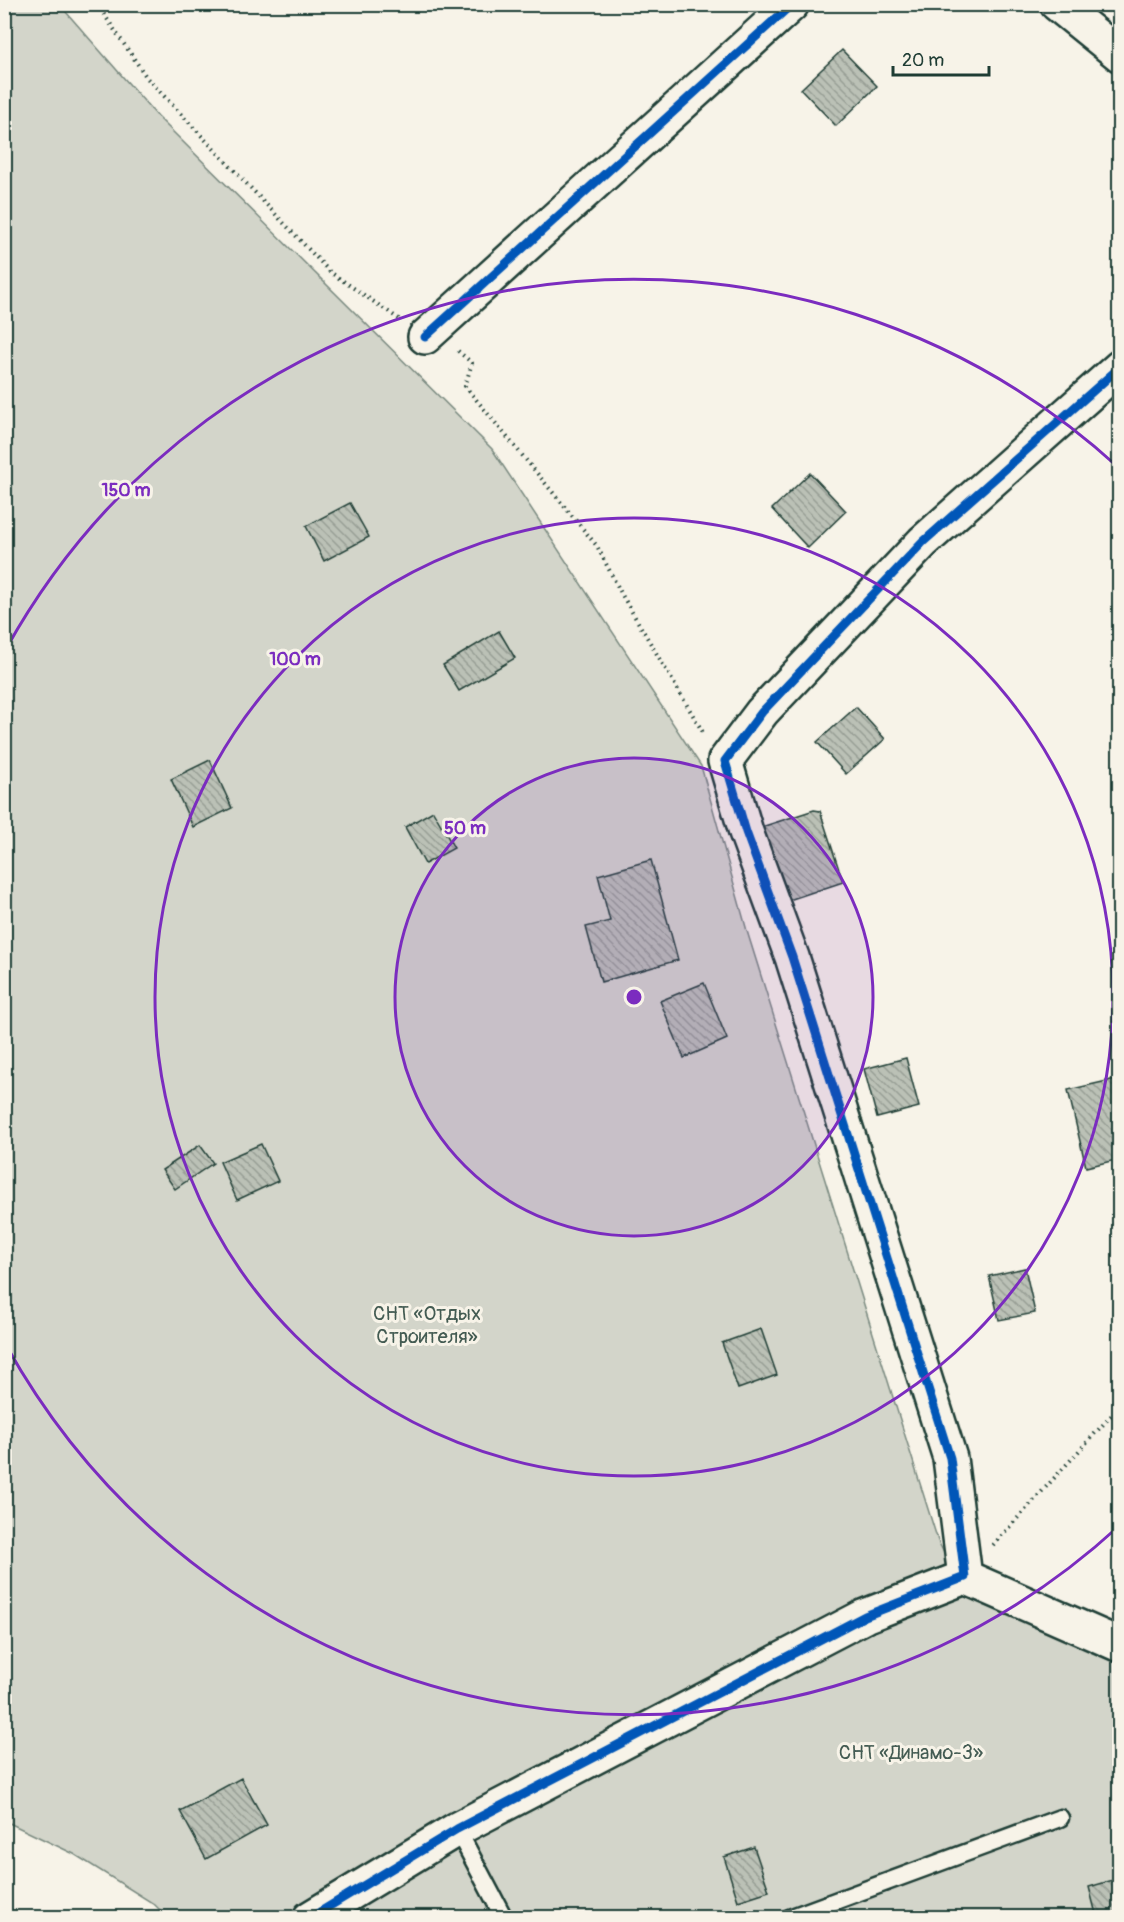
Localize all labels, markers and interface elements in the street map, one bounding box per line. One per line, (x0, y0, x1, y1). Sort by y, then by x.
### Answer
scale bar (893, 39, 989, 77)
text: 20 m (902, 49, 944, 72)
text: 150 m (102, 479, 151, 502)
text: 100 m (269, 648, 321, 671)
text: 50 m (444, 817, 486, 840)
centre of rings (624, 987, 644, 1007)
park label: СНТ «Отдых Строителя» (373, 1301, 481, 1349)
park label: СНТ «Динамо-3» (839, 1740, 983, 1765)

